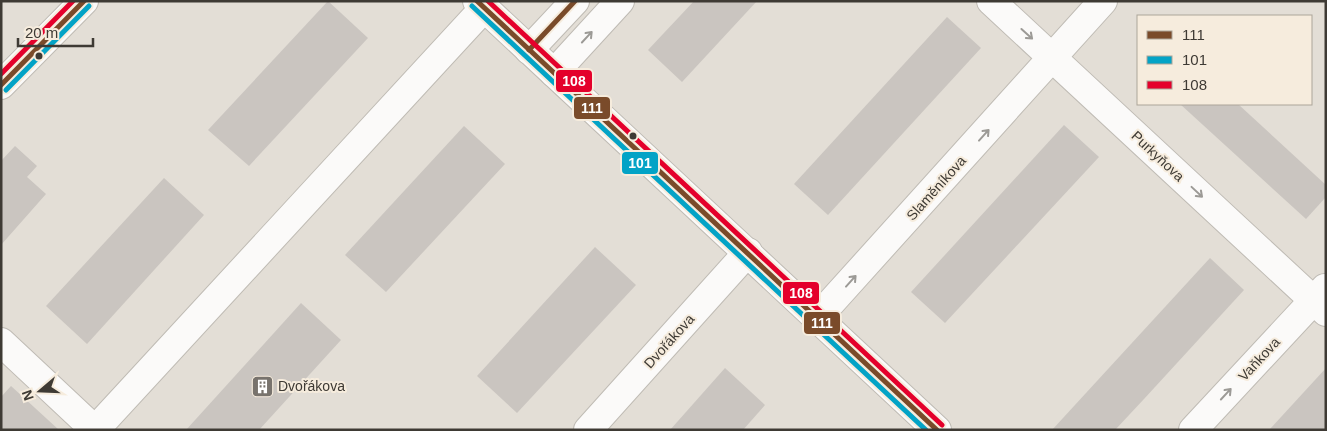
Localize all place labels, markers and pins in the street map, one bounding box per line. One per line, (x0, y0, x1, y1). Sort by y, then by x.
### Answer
unlabelled marker (34, 51, 44, 61)
unlabelled marker (628, 131, 638, 141)
building icon: Dvořákova (250, 374, 274, 398)
place label: Dvořákova (278, 378, 345, 394)

